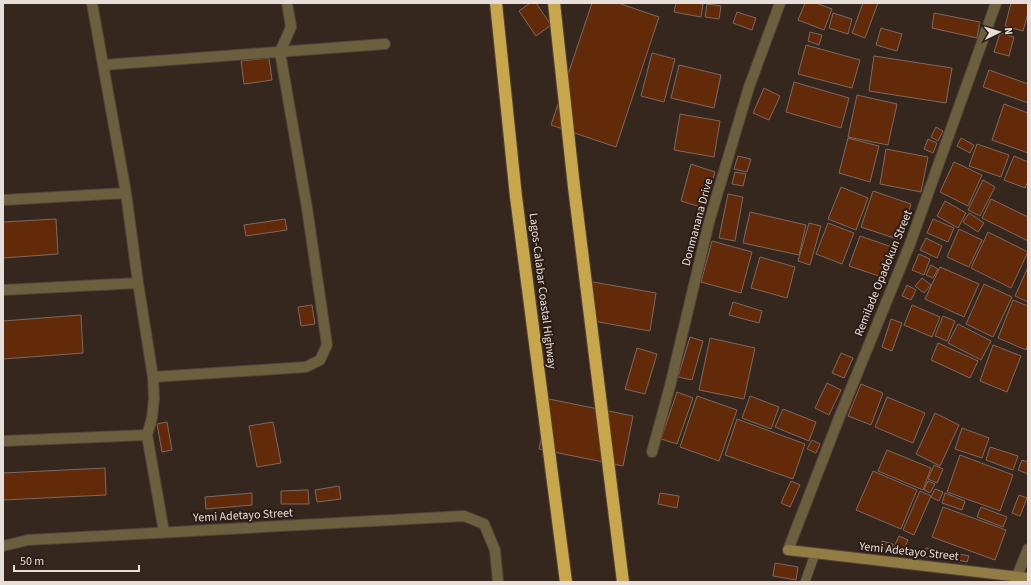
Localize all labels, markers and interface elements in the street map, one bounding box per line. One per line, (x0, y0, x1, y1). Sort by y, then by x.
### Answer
north arrow (979, 12, 1019, 52)
text: N (1001, 27, 1016, 35)
street label: Donmanana Drive (678, 176, 717, 268)
street label: Remilade Opadokun Street (850, 208, 917, 339)
street label: Lagos-Calabar Coastal Highway (524, 212, 561, 370)
street label: Yemi Adetayo Street (192, 504, 293, 527)
street label: Yemi Adetayo Street (857, 538, 959, 565)
scale bar (14, 547, 139, 573)
text: 50 m (20, 553, 44, 570)

